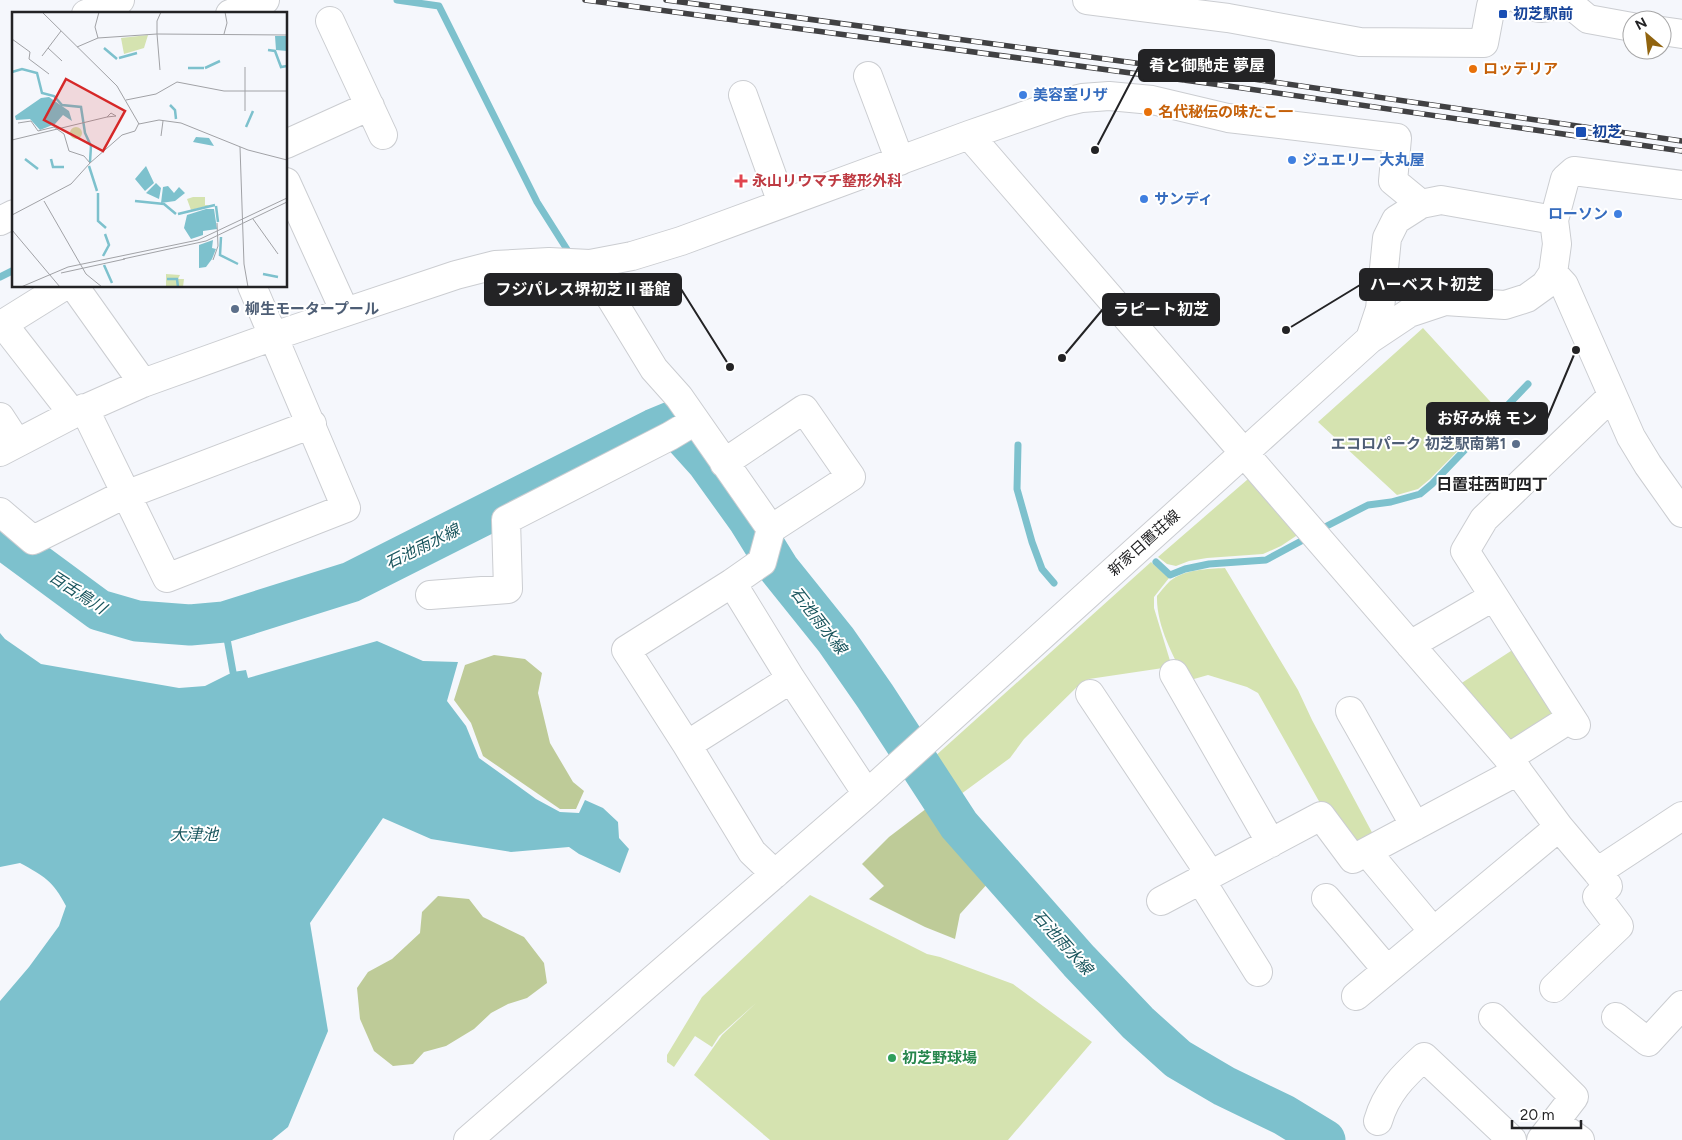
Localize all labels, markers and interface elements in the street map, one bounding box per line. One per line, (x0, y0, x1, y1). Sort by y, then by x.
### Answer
place label: 初芝駅前 (1513, 5, 1573, 23)
marker: 初芝駅前 (1497, 8, 1509, 20)
north arrow (1622, 10, 1672, 60)
inset map (12, 12, 288, 288)
text: N (1632, 14, 1650, 34)
callout: 肴と御馳走 夢屋 (1139, 50, 1274, 81)
text: 肴と御馳走 夢屋 (1149, 56, 1265, 75)
place label: ロッテリア (1483, 60, 1558, 78)
marker: ロッテリア (1467, 63, 1479, 75)
place label: 美容室リザ (1033, 86, 1108, 104)
marker: 美容室リザ (1017, 89, 1029, 101)
place label: 名代秘伝の味たこ一 (1158, 103, 1293, 121)
marker: 名代秘伝の味たこ一 (1142, 106, 1154, 118)
place label: 初芝 (1592, 123, 1622, 141)
marker: 初芝 (1574, 125, 1588, 139)
place label: ジュエリー 大丸屋 (1302, 151, 1425, 169)
marker: ジュエリー 大丸屋 (1286, 154, 1298, 166)
place label: 永山リウマチ整形外科 (752, 172, 902, 190)
marker: 永山リウマチ整形外科 (734, 174, 748, 188)
place label: サンディ (1154, 190, 1213, 208)
marker: サンディ (1138, 193, 1150, 205)
place label: ローソン (1548, 205, 1608, 223)
marker: ローソン (1612, 208, 1624, 220)
callout: ハーベスト初芝 (1360, 269, 1492, 300)
callout: フジパレス堺初芝Ⅱ番館 (485, 274, 681, 305)
text: ハーベスト初芝 (1370, 275, 1482, 294)
text: フジパレス堺初芝Ⅱ番館 (495, 280, 671, 299)
callout: ラピート初芝 (1103, 294, 1219, 325)
place label: 柳生モータープール (245, 300, 379, 318)
text: ラピート初芝 (1113, 300, 1209, 319)
marker: 柳生モータープール (229, 303, 241, 315)
callout: お好み焼 モン (1427, 403, 1547, 434)
text: お好み焼 モン (1437, 409, 1537, 428)
place label: エコロパーク 初芝駅南第1 (1331, 435, 1506, 453)
marker: エコロパーク 初芝駅南第1 (1510, 438, 1522, 450)
district label: 日置荘西町四丁 (1436, 475, 1548, 494)
street label: 新家日置荘線 (1105, 506, 1183, 580)
water label: 石池雨水線 (382, 520, 464, 573)
water label: 百舌鳥川 (46, 567, 111, 619)
water label: 石池雨水線 (786, 583, 852, 659)
water label: 大津池 (170, 825, 220, 844)
water label: 石池雨水線 (1029, 906, 1098, 980)
place label: 初芝野球場 (902, 1049, 977, 1067)
marker: 初芝野球場 (886, 1052, 898, 1064)
scale bar (1512, 1098, 1581, 1130)
text: 20 m (1520, 1106, 1554, 1124)

